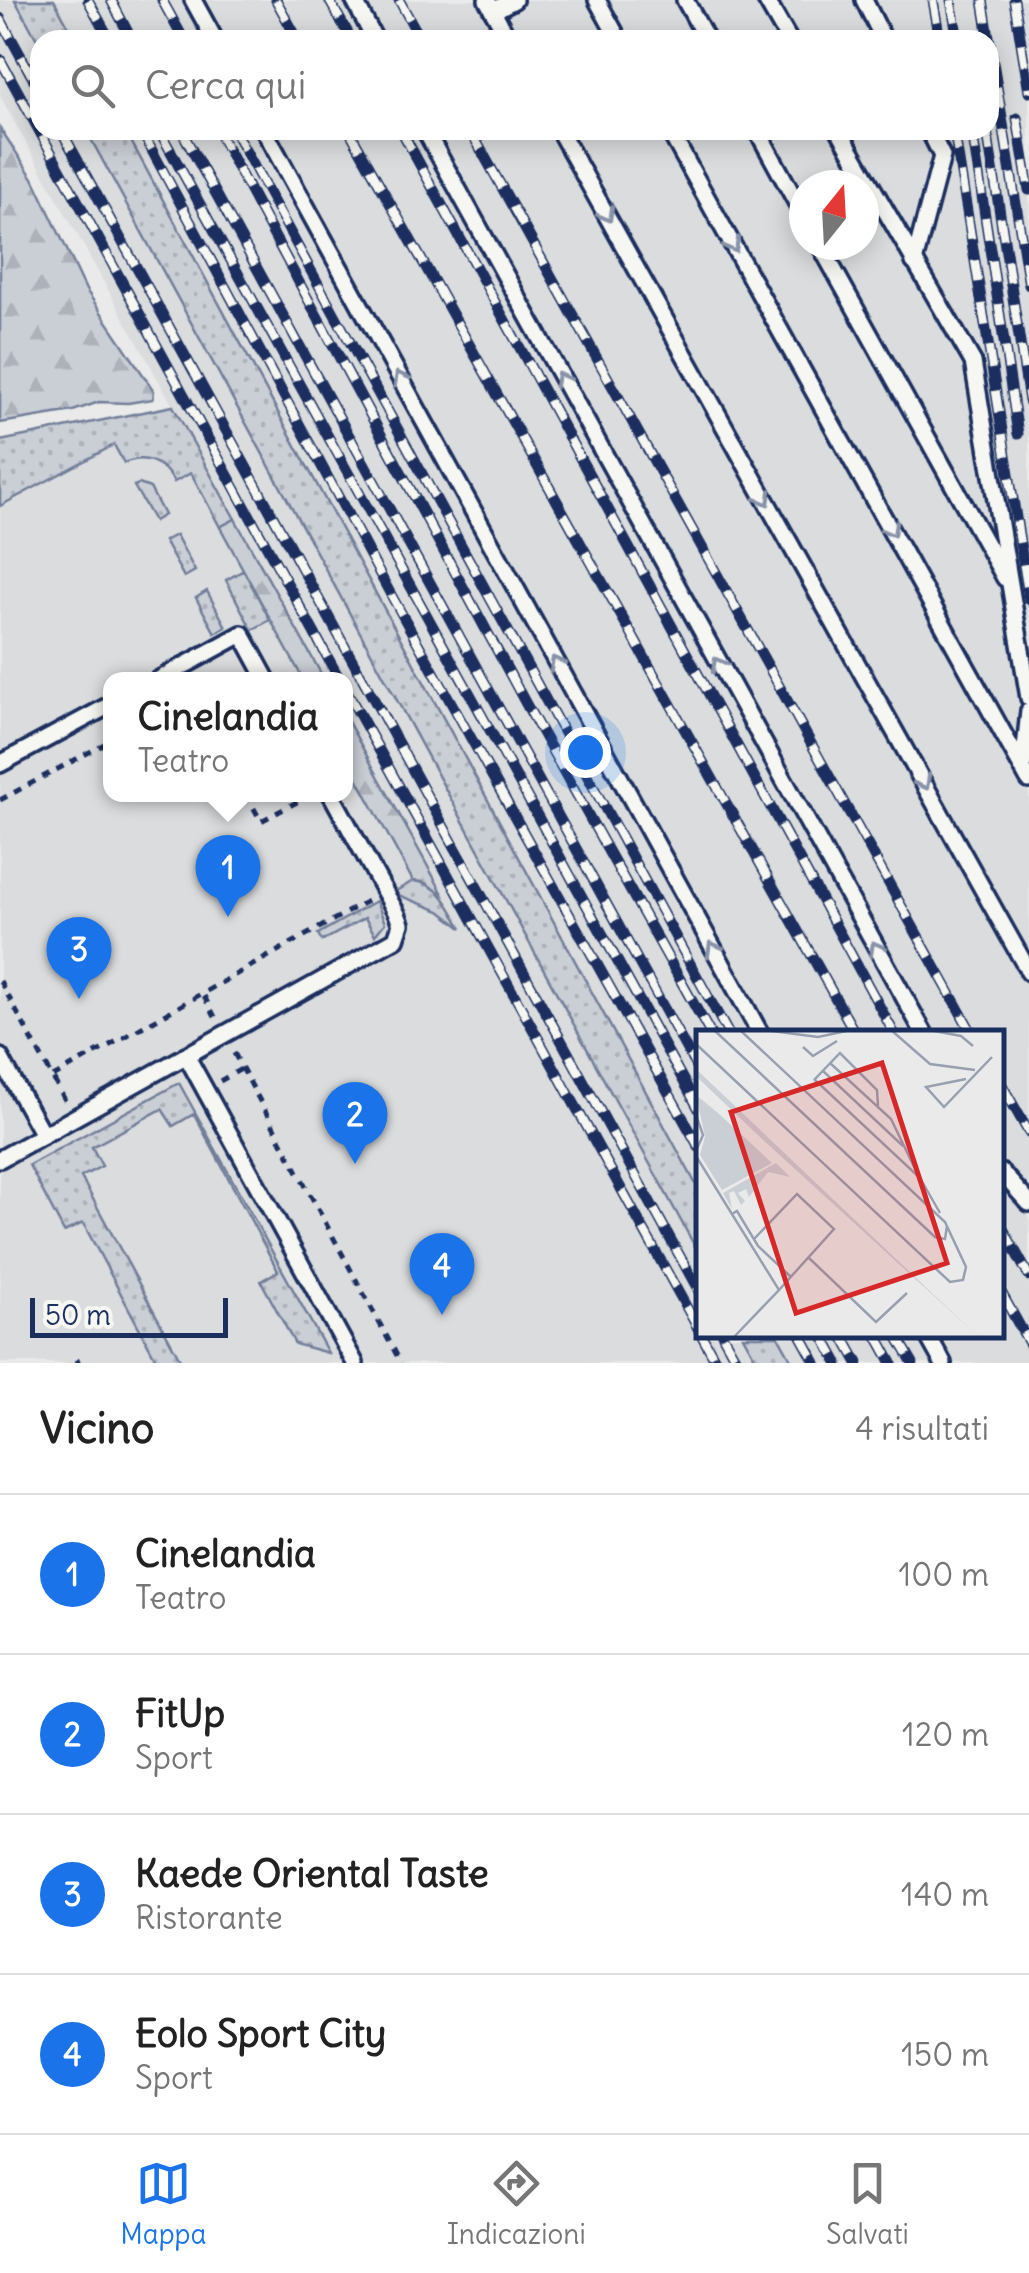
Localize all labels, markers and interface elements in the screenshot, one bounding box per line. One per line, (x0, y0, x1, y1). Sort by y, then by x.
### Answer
search box (30, 30, 999, 140)
icon: search (65, 58, 120, 113)
text: Cerca qui (145, 62, 306, 109)
north arrow (789, 170, 879, 260)
one-way arrow (594, 204, 614, 222)
one-way arrow (721, 235, 741, 253)
one-way arrow (392, 371, 412, 389)
one-way arrow (554, 372, 574, 390)
one-way arrow (753, 488, 773, 506)
one-way arrow (879, 519, 899, 537)
one-way arrow (549, 656, 569, 674)
one-way arrow (711, 656, 731, 674)
popup (103, 672, 353, 802)
text: Cinelandia (138, 693, 318, 740)
your location (560, 727, 611, 778)
text: Teatro (138, 740, 229, 781)
one-way arrow (911, 772, 931, 790)
pin: 1 (196, 834, 260, 917)
pin: 3 (46, 916, 112, 999)
one-way arrow (706, 940, 725, 958)
one-way arrow (869, 940, 889, 958)
inset map (696, 1030, 1004, 1338)
pin: 2 (322, 1082, 388, 1164)
pin: 4 (410, 1232, 474, 1315)
scale bar (30, 1293, 228, 1338)
text: 50 m (45, 1297, 111, 1333)
text: Vicino (40, 1402, 154, 1454)
text: 4 risultati (855, 1408, 989, 1449)
text: Cinelandia (135, 1530, 316, 1577)
text: 1 (66, 1554, 79, 1595)
text: 100 m (899, 1554, 989, 1595)
text: Teatro (135, 1577, 227, 1618)
text: FitUp (135, 1690, 225, 1737)
text: 2 (64, 1714, 81, 1755)
text: 120 m (902, 1714, 989, 1755)
text: Sport (135, 1737, 213, 1778)
text: Kaede Oriental Taste (135, 1850, 489, 1897)
text: 3 (63, 1874, 82, 1915)
text: 140 m (901, 1874, 989, 1915)
text: Ristorante (135, 1897, 283, 1938)
text: Eolo Sport City (135, 2010, 386, 2057)
text: 4 (63, 2034, 82, 2075)
text: 150 m (901, 2034, 989, 2075)
text: Sport (135, 2057, 213, 2098)
tab: Mappa (120, 2156, 207, 2252)
tab: Indicazioni (447, 2156, 586, 2252)
tab: Salvati (826, 2156, 909, 2252)

